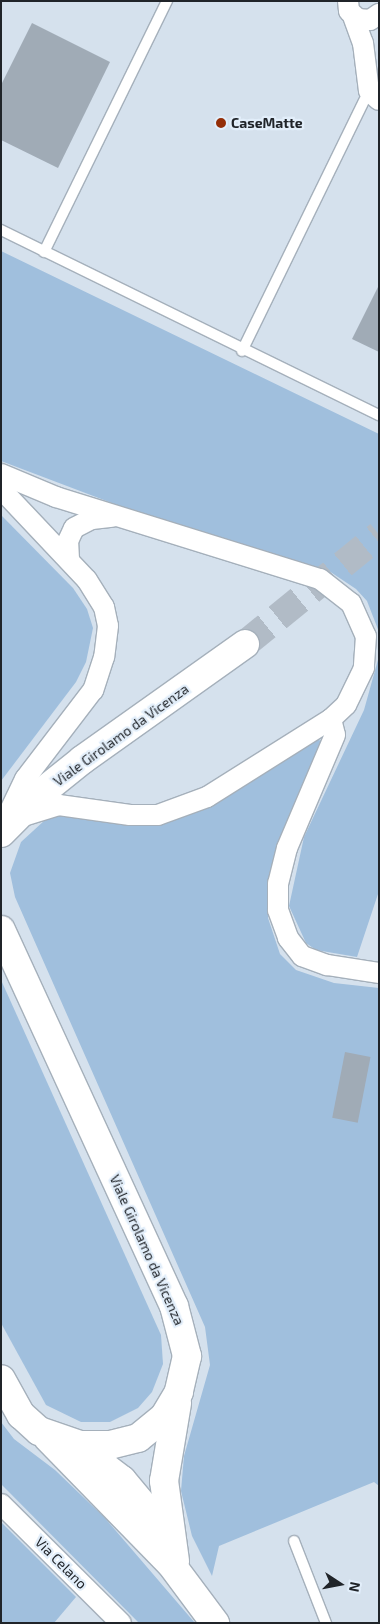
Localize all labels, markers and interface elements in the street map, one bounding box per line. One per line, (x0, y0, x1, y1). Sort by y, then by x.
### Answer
place label: CaseMatte (231, 115, 303, 131)
marker: CaseMatte (215, 117, 227, 129)
street label: Viale Girolamo da Vicenza (50, 680, 192, 790)
street label: Viale Girolamo da Vicenza (106, 1172, 188, 1328)
street label: Via Celano (32, 1534, 90, 1592)
north arrow (315, 1559, 365, 1609)
text: N (346, 1580, 365, 1594)

